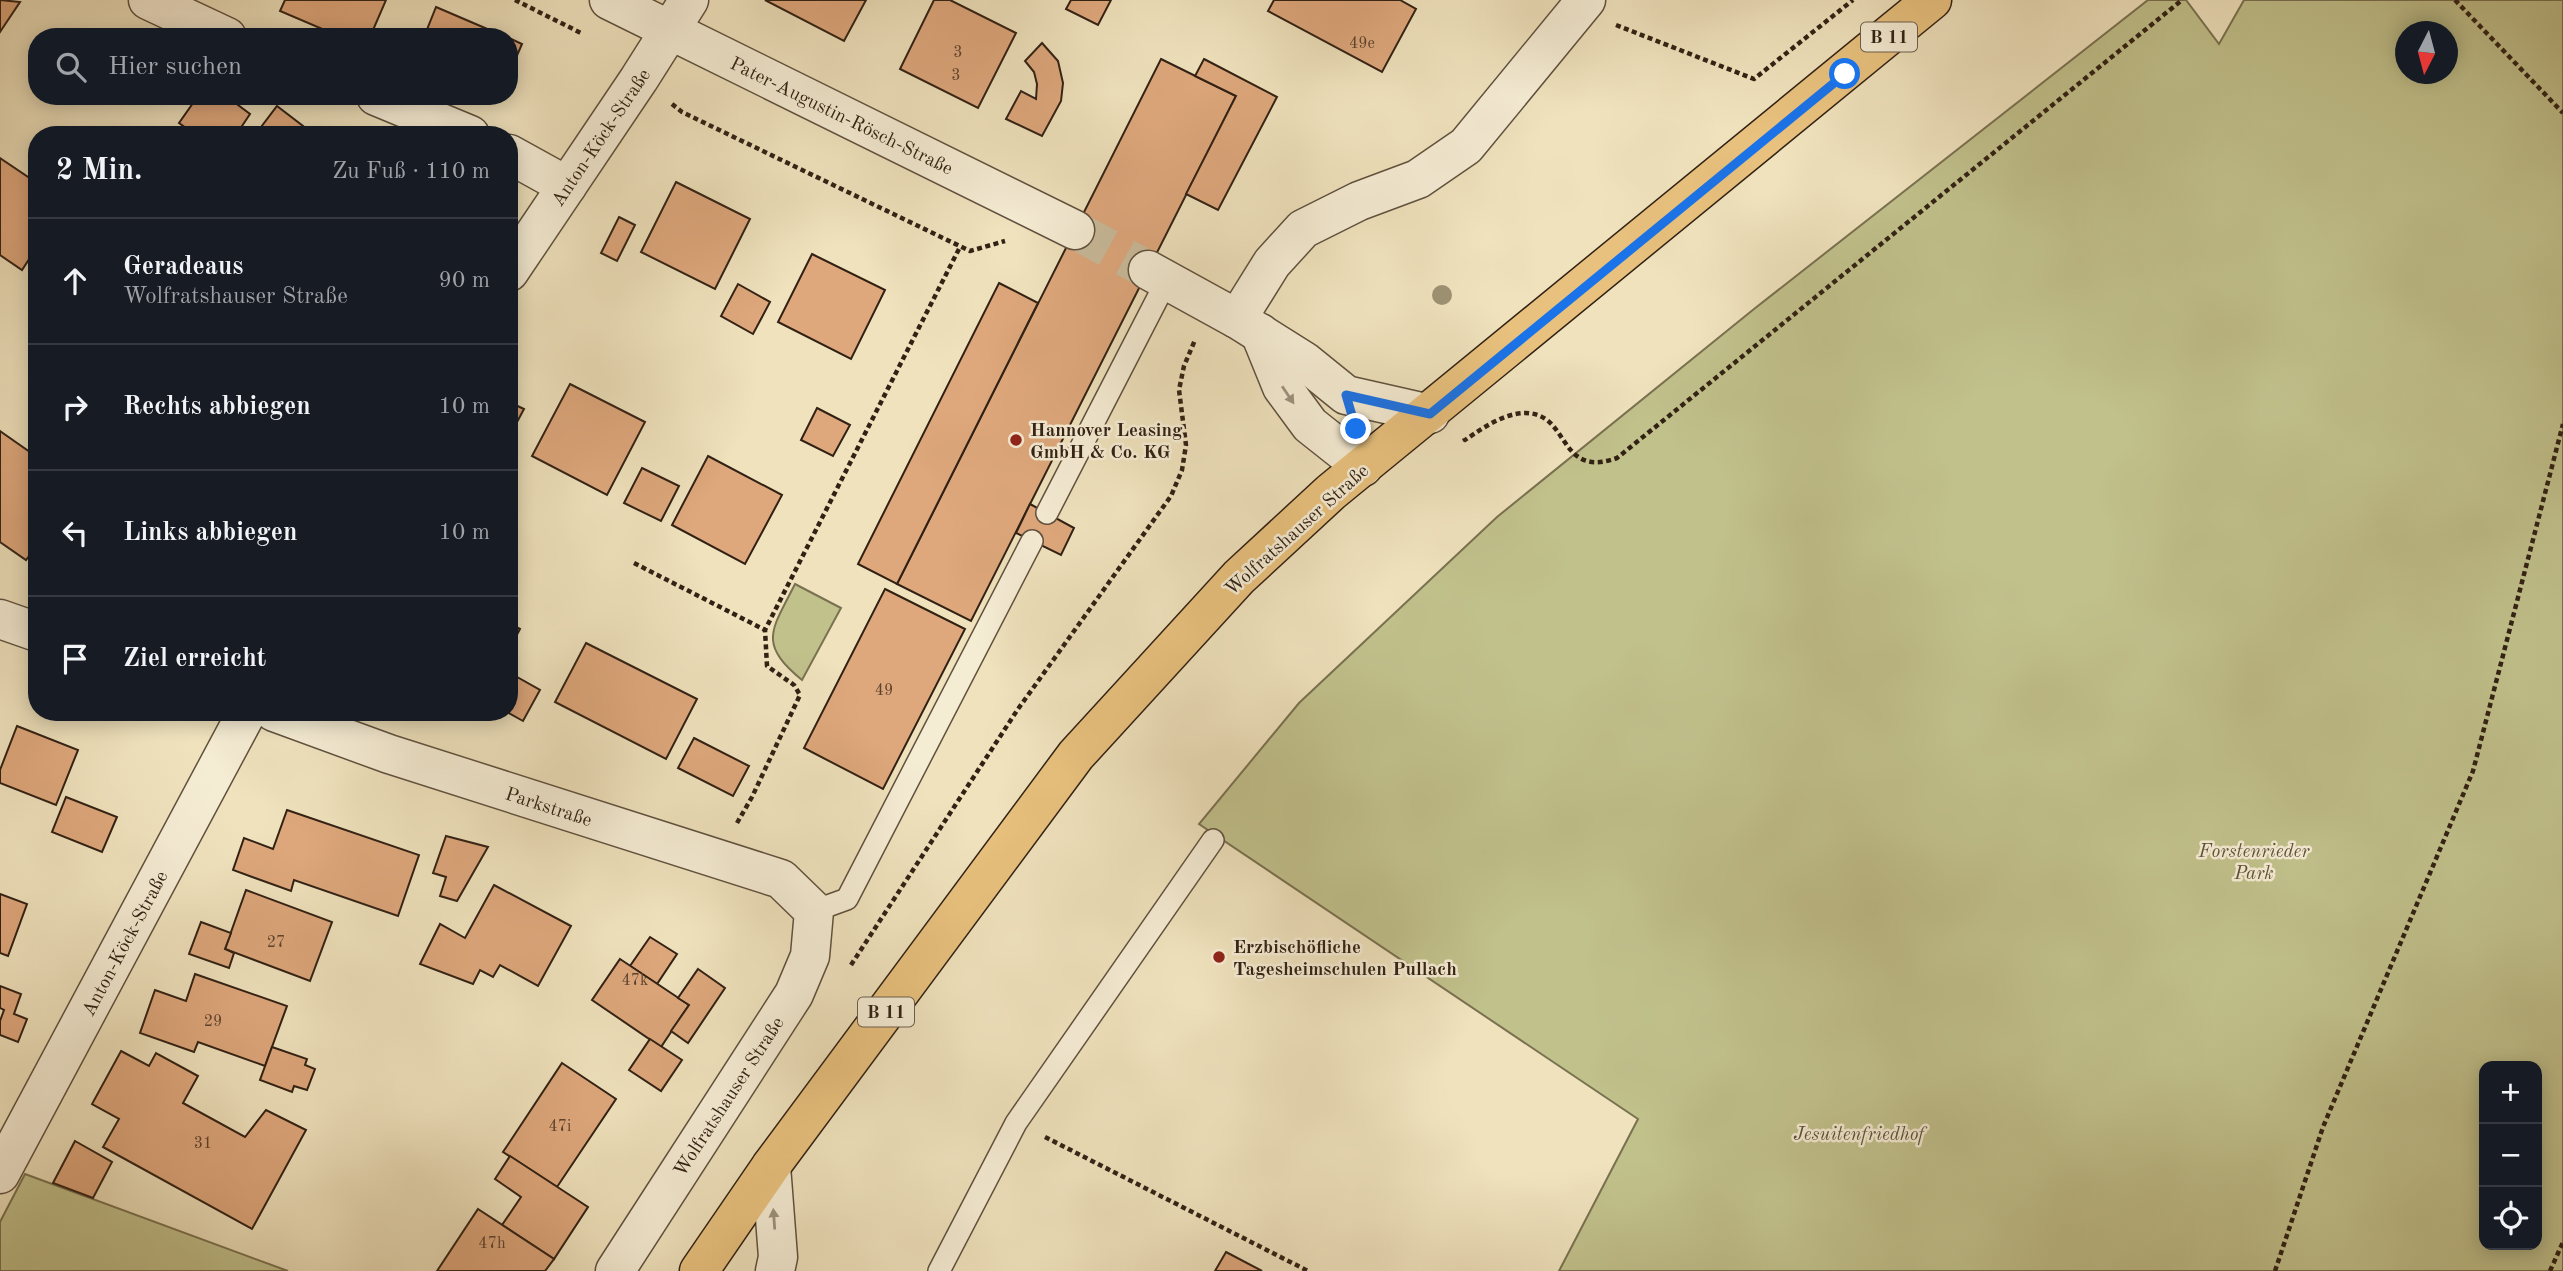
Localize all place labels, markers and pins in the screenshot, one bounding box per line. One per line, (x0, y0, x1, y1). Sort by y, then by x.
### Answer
place label: Hannover Leasing GmbH & Co. KG (1030, 422, 1183, 463)
marker: Hannover Leasing GmbH & Co. KG (1008, 432, 1024, 448)
place label: Erzbischöfliche Tagesheimschulen Pullach (1233, 939, 1457, 980)
marker: Erzbischöfliche Tagesheimschulen Pullach (1211, 949, 1227, 965)

